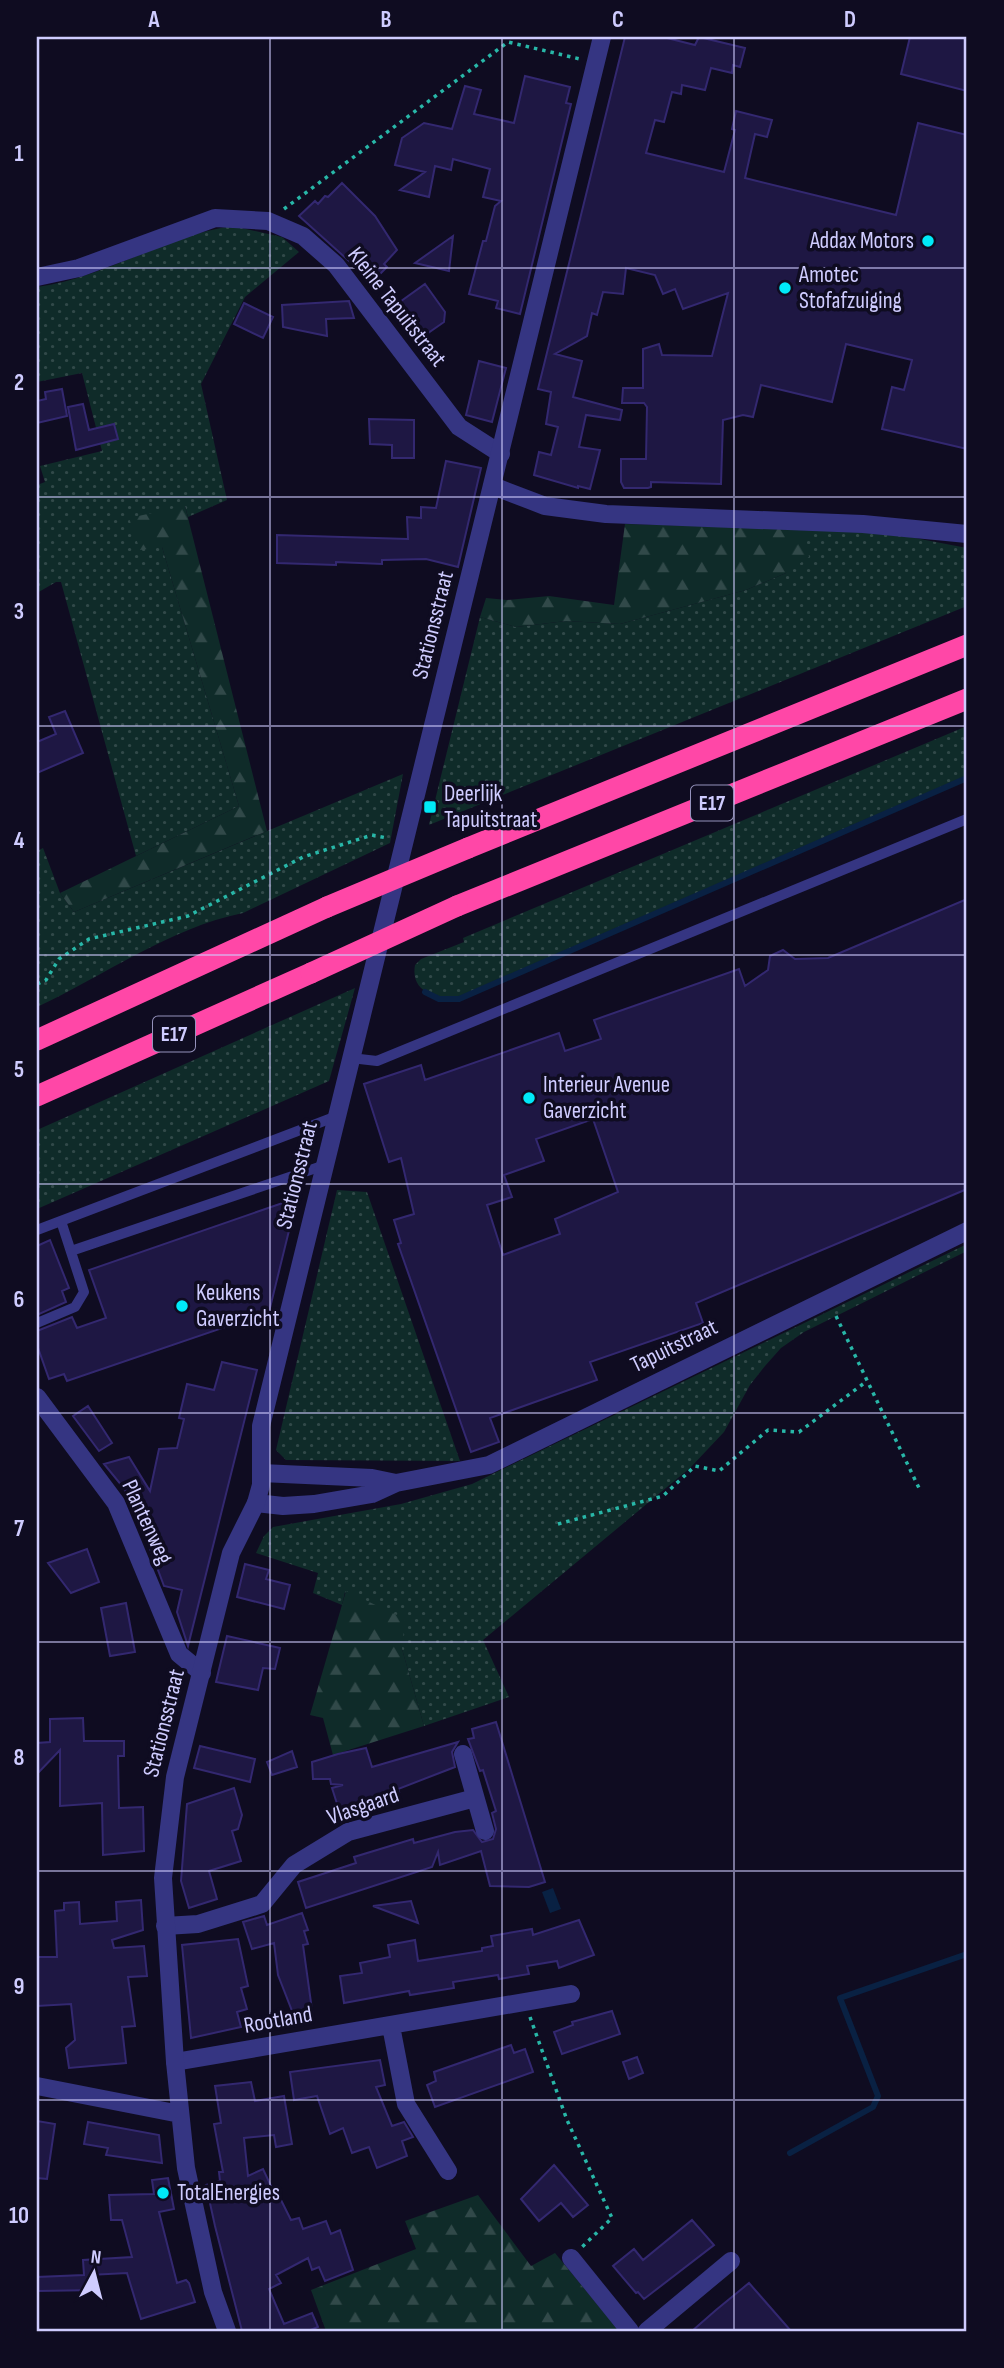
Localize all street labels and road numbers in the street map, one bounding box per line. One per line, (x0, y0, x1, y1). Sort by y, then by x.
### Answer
street label: Kleine Tapuitstraat (342, 242, 452, 372)
street label: Stationsstraat (406, 568, 460, 682)
road number: E17 (691, 786, 733, 820)
road number: E17 (153, 1016, 195, 1052)
street label: Stationsstraat (270, 1118, 324, 1232)
street label: Tapuitstraat (626, 1313, 722, 1379)
street label: Plantenweg (115, 1475, 179, 1569)
street label: Stationsstraat (137, 1666, 191, 1780)
street label: Vlasgaard (323, 1781, 403, 1831)
street label: Rootland (242, 2000, 314, 2040)

